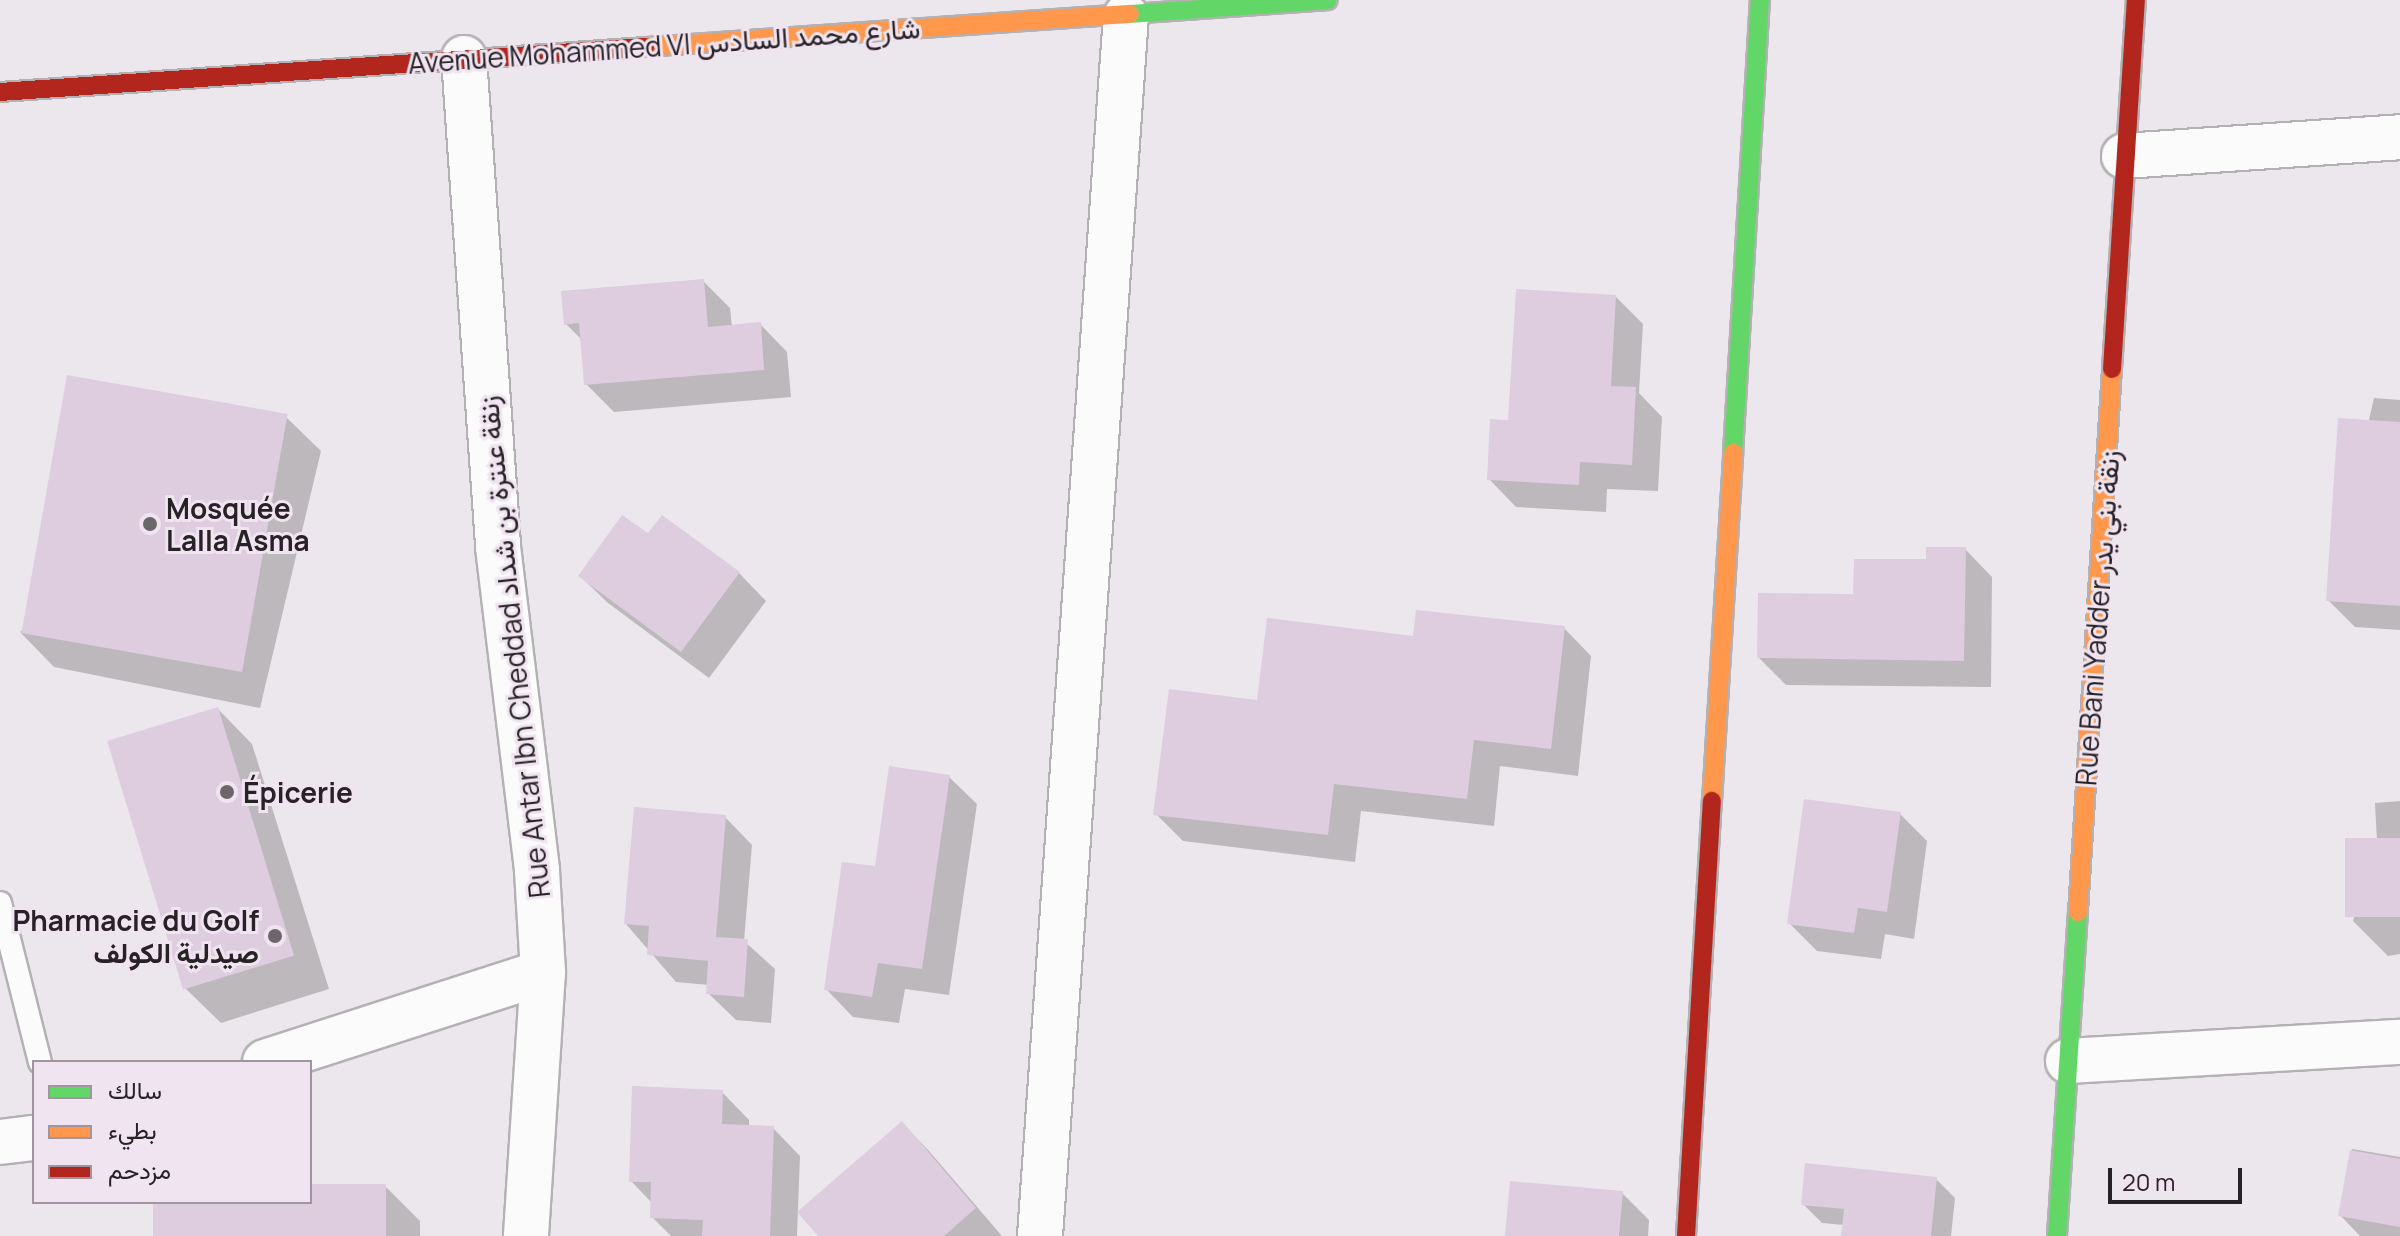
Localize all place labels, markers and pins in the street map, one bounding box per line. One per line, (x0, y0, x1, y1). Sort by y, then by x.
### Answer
place label: Mosquée Lalla Asma (166, 491, 310, 557)
marker: Mosquée Lalla Asma (141, 515, 159, 533)
place label: Épicerie (243, 775, 353, 809)
marker: Épicerie (218, 783, 236, 801)
place label: Pharmacie du Golf صيدلية الكولف (12, 903, 259, 969)
marker: Pharmacie du Golf صيدلية الكولف (266, 927, 284, 945)

